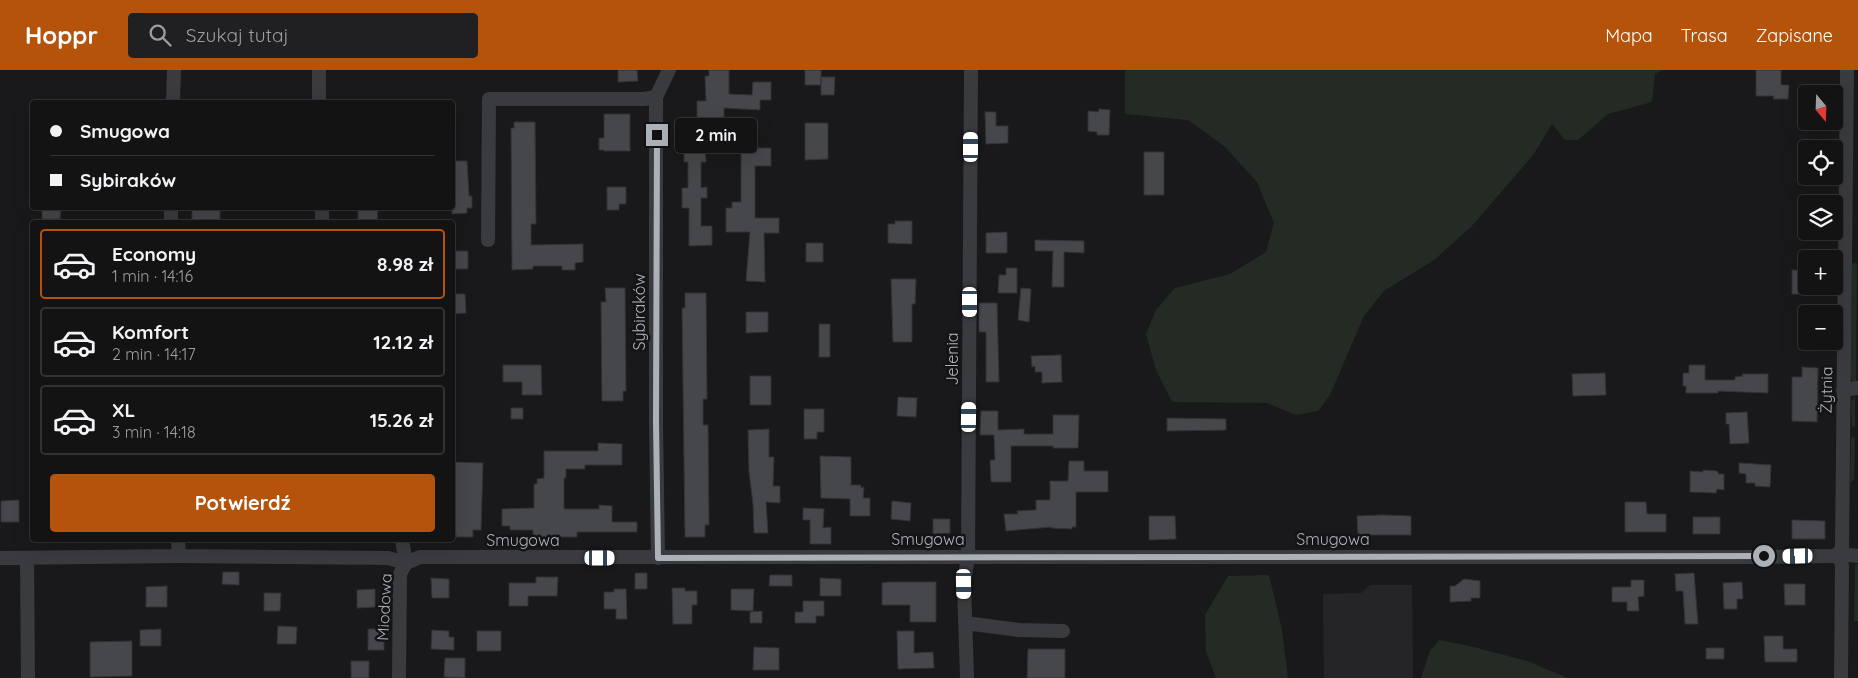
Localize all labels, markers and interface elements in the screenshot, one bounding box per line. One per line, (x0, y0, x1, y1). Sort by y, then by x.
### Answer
search box (128, 13, 478, 58)
text: Hoppr (25, 20, 98, 50)
icon: search (146, 21, 174, 49)
text: Szukaj tutaj (186, 23, 289, 47)
text: Mapa (1605, 24, 1653, 47)
text: Trasa (1681, 24, 1728, 47)
text: Zapisane (1756, 24, 1833, 47)
north arrow (1798, 85, 1842, 130)
map controls (1798, 85, 1843, 350)
callout: 2 min (674, 118, 757, 152)
text: Smugowa (80, 119, 170, 143)
route end (646, 124, 668, 146)
text: 2 min (695, 125, 737, 145)
car (963, 132, 978, 162)
button: locate (1798, 140, 1843, 185)
text: Sybiraków (80, 168, 176, 192)
button: layers (1798, 195, 1843, 240)
icon: car (52, 242, 97, 287)
text: Economy (112, 242, 196, 266)
button: + (1798, 250, 1843, 295)
text: 8.98 zł (377, 252, 433, 276)
text: 1 min · 14:16 (112, 266, 193, 286)
street label: Sybiraków (629, 273, 649, 351)
car (962, 287, 977, 317)
button: − (1798, 305, 1843, 350)
icon: car (52, 320, 97, 365)
text: Komfort (112, 320, 189, 344)
text: 12.12 zł (373, 330, 433, 354)
street label: Jelenia (942, 332, 962, 386)
text: 2 min · 14:17 (112, 344, 196, 364)
street label: Żytnia (1816, 366, 1836, 414)
icon: car (52, 398, 97, 443)
text: XL (112, 398, 135, 422)
car (961, 402, 976, 432)
text: 15.26 zł (370, 408, 433, 432)
text: 3 min · 14:18 (112, 422, 196, 442)
button: Potwierdź (50, 474, 435, 532)
street label: Smugowa (891, 529, 965, 549)
street label: Smugowa (1296, 529, 1370, 549)
street label: Smugowa (486, 530, 560, 550)
route start (1753, 545, 1775, 567)
car (1782, 548, 1813, 564)
car (585, 551, 615, 566)
car (956, 569, 971, 599)
street label: Miodowa (372, 573, 396, 641)

